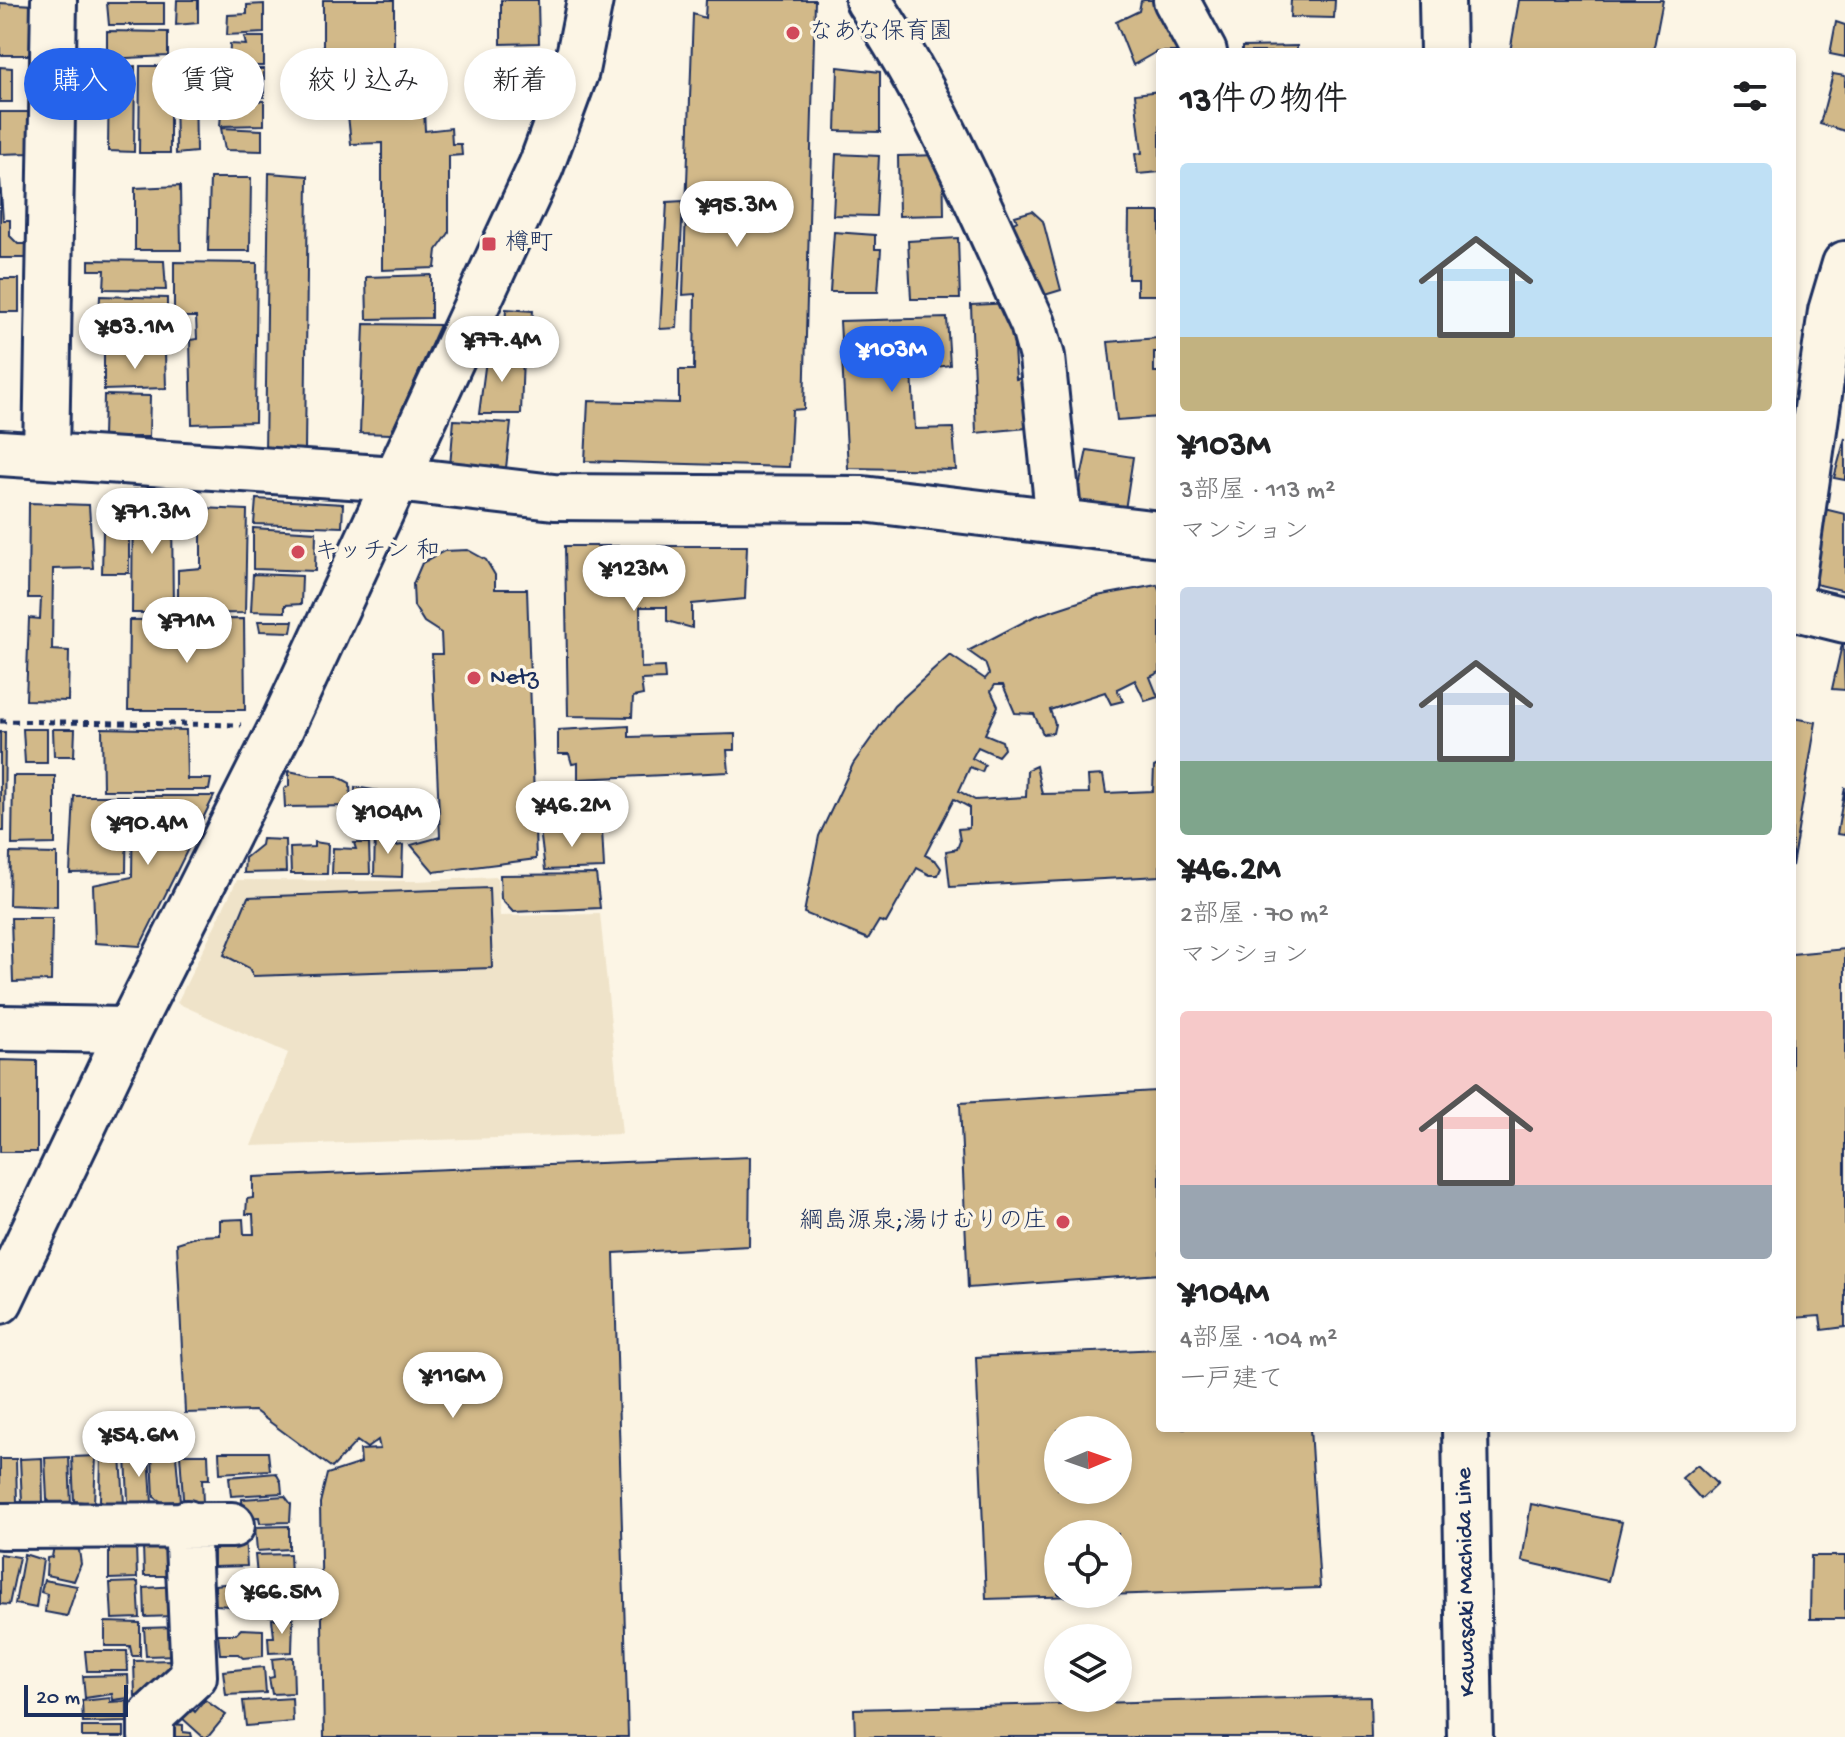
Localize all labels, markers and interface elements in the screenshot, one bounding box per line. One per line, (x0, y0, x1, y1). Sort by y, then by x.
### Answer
place label: なあな保育園 (809, 18, 953, 48)
marker: なあな保育園 (784, 24, 802, 42)
chip: 購入 (24, 48, 136, 120)
chip: 賃貸 (152, 48, 264, 120)
chip: 絞り込み (280, 48, 448, 120)
chip: 新着 (464, 48, 576, 120)
icon: filters (1728, 74, 1772, 118)
text: 13件の物件 (1180, 83, 1347, 123)
pin: ¥95.3M (672, 181, 802, 249)
text: ¥95.3M (698, 191, 776, 222)
icon: home (1404, 215, 1548, 359)
place label: 樽町 (505, 229, 553, 259)
marker: 樽町 (480, 235, 498, 253)
pin: ¥83.1M (70, 303, 200, 371)
text: ¥83.1M (97, 313, 173, 344)
pin: ¥77.4M (437, 316, 567, 384)
text: ¥77.4M (463, 326, 541, 357)
pin: ¥103M (836, 326, 948, 394)
text: ¥103M (858, 336, 926, 367)
text: ¥103M (1180, 427, 1270, 467)
text: 3部屋 · 113 m² (1180, 477, 1335, 508)
pin: ¥71.3M (87, 488, 217, 556)
text: ¥71.3M (114, 498, 190, 529)
text: マンション (1180, 518, 1309, 549)
place label: キッチン 和 (314, 538, 440, 567)
marker: キッチン 和 (289, 543, 307, 561)
pin: ¥123M (578, 545, 690, 613)
text: ¥123M (601, 555, 667, 586)
pin: ¥71M (140, 597, 234, 665)
text: ¥71M (160, 607, 214, 638)
icon: home (1404, 639, 1548, 783)
place label: Netz (490, 664, 540, 693)
marker: Netz (465, 669, 483, 687)
pin: ¥46.2M (507, 781, 637, 849)
pin: ¥104M (332, 788, 444, 856)
text: ¥46.2M (534, 791, 610, 822)
text: ¥104M (354, 798, 422, 829)
pin: ¥90.4M (83, 799, 213, 867)
text: ¥90.4M (109, 809, 187, 840)
text: ¥46.2M (1180, 851, 1280, 891)
text: 2部屋 · 70 m² (1180, 901, 1328, 932)
text: マンション (1180, 942, 1309, 973)
icon: home (1404, 1063, 1548, 1207)
place label: 綱島源泉;湯けむりの庄 (799, 1207, 1047, 1237)
marker: 綱島源泉;湯けむりの庄 (1054, 1213, 1072, 1231)
text: ¥104M (1180, 1275, 1269, 1315)
text: 4部屋 · 104 m² (1180, 1325, 1337, 1356)
pin: ¥116M (397, 1352, 509, 1420)
text: ¥116M (421, 1362, 485, 1393)
text: 一戸建て (1180, 1366, 1284, 1397)
pin: ¥54.6M (74, 1411, 204, 1479)
north arrow (1044, 1416, 1132, 1504)
map controls (1044, 1416, 1132, 1712)
text: ¥54.6M (100, 1421, 178, 1452)
street label: Kawasaki Machida Line (1450, 1467, 1483, 1697)
button: locate (1044, 1520, 1132, 1608)
pin: ¥66.5M (217, 1568, 347, 1636)
text: ¥66.5M (243, 1578, 321, 1609)
button: layers (1044, 1624, 1132, 1712)
scale bar (24, 1681, 128, 1717)
text: 20 m (36, 1686, 80, 1712)

